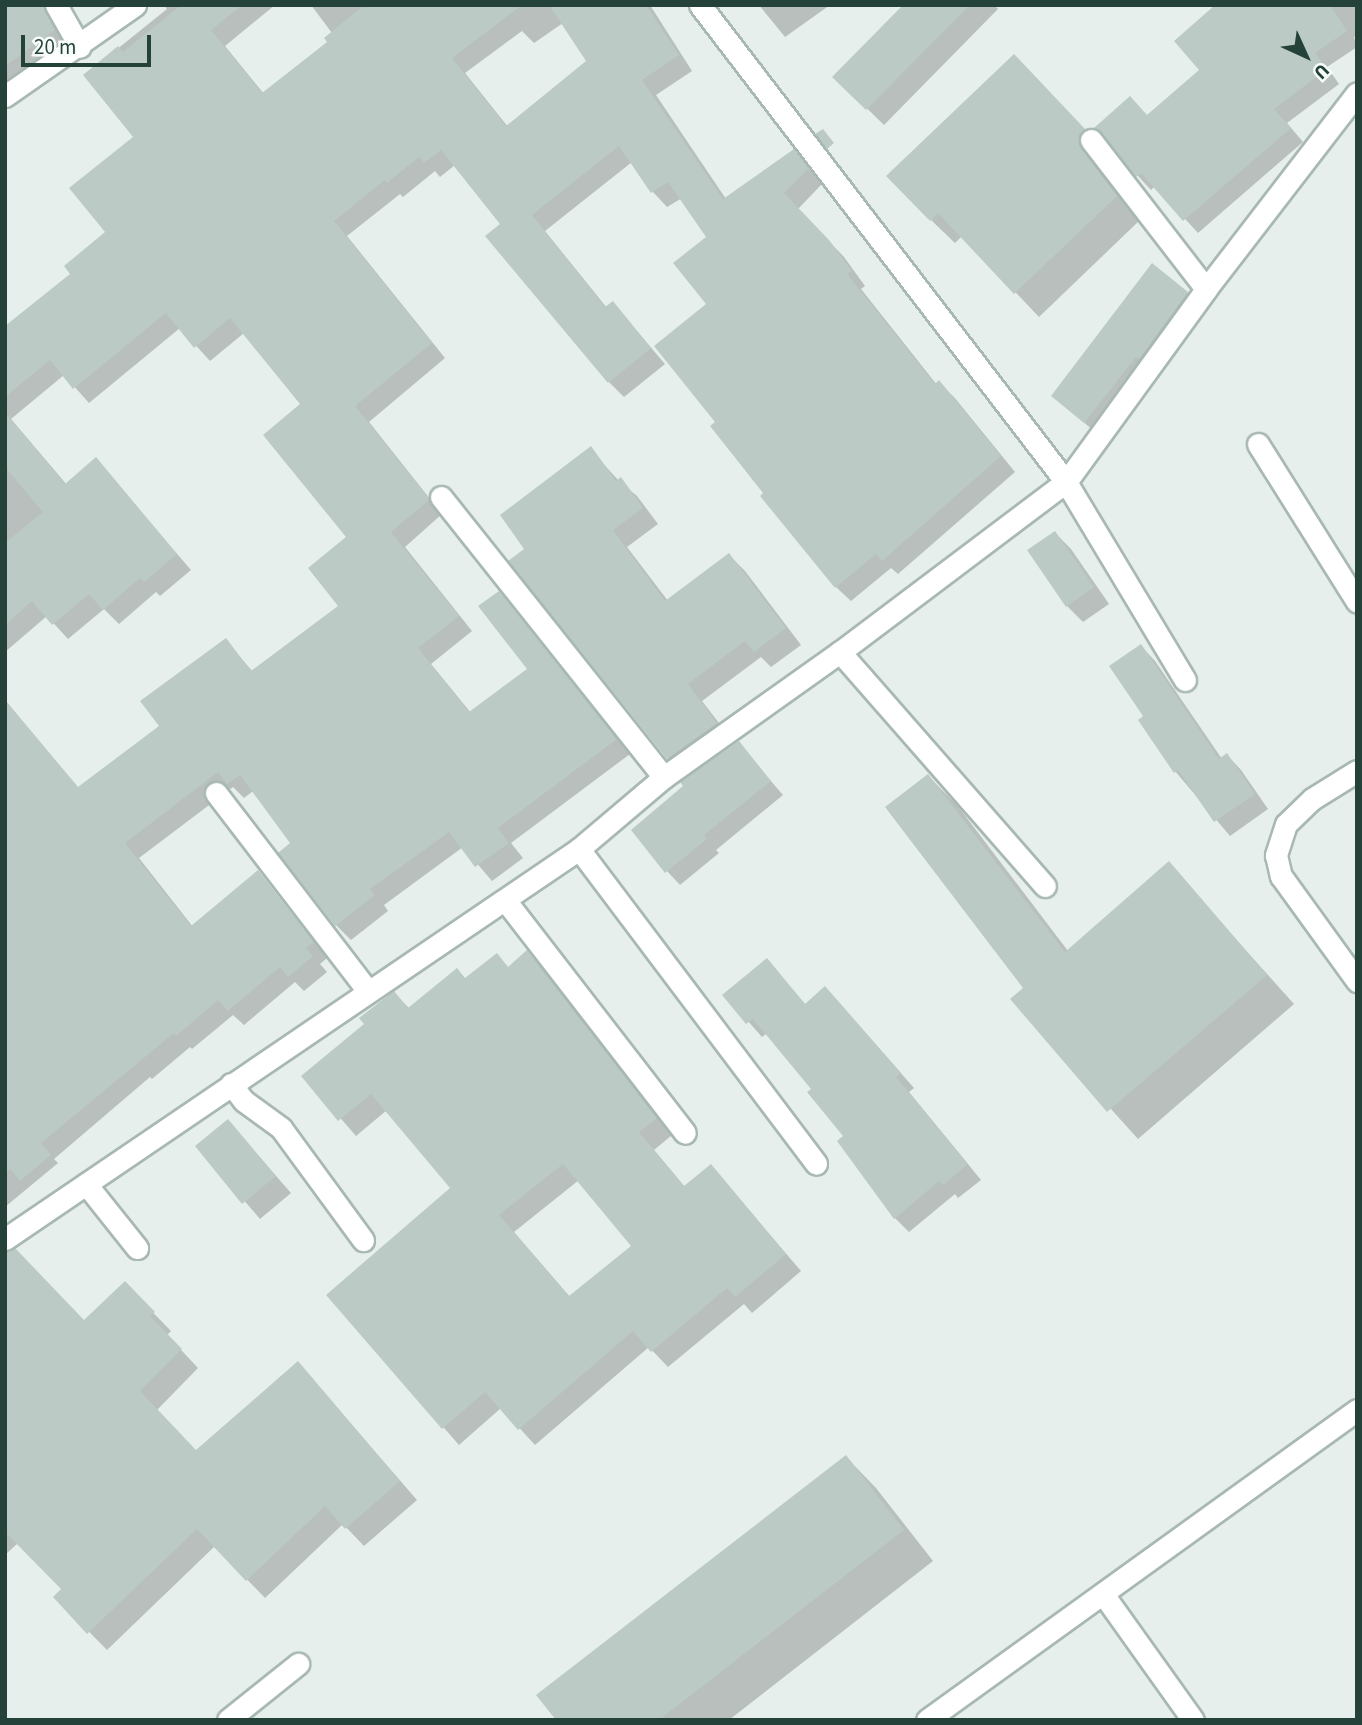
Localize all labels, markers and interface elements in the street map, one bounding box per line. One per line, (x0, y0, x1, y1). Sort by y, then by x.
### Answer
scale bar (24, 21, 154, 65)
north arrow (1271, 21, 1341, 91)
text: 20 m (34, 32, 76, 62)
text: U (1307, 57, 1335, 85)

